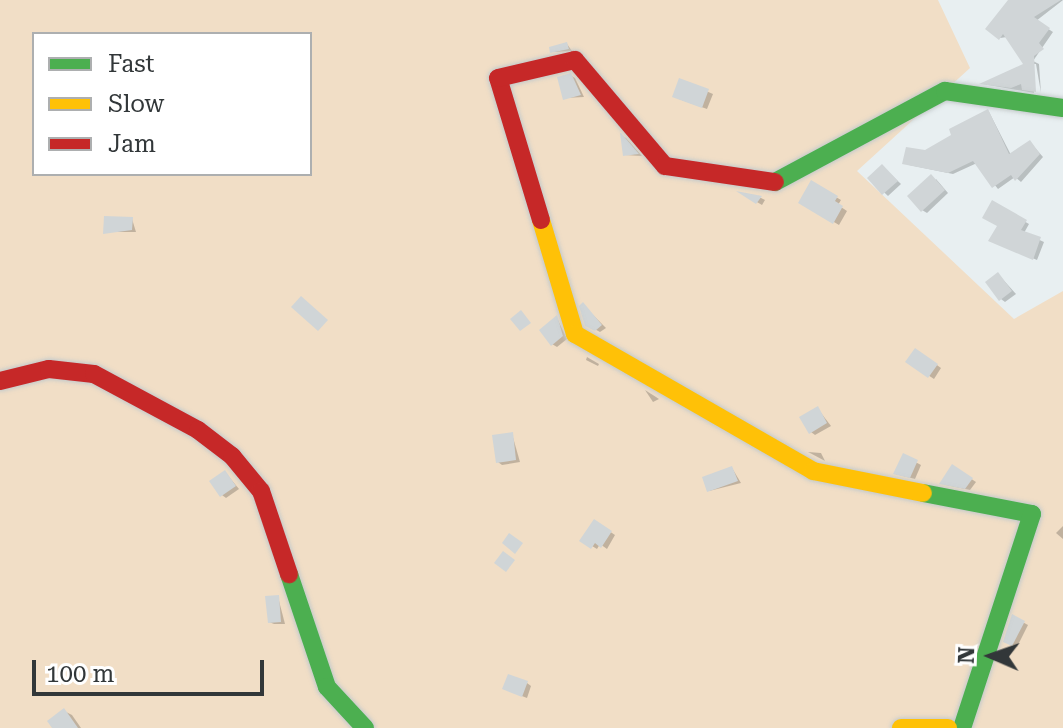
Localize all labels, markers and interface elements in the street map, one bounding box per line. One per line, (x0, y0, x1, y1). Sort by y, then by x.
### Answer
legend (32, 32, 312, 176)
text: Fast (108, 50, 155, 78)
text: Slow (108, 90, 164, 118)
text: Jam (108, 130, 156, 158)
north arrow (951, 616, 1031, 696)
scale bar (36, 644, 268, 694)
text: N (954, 646, 979, 664)
text: 100 m (46, 660, 114, 688)

